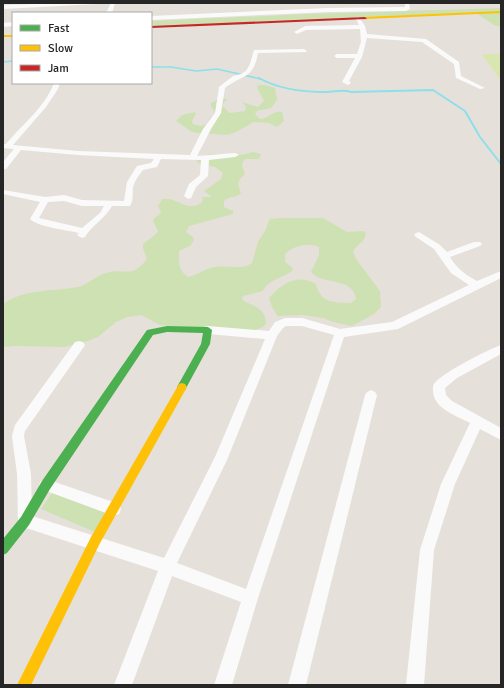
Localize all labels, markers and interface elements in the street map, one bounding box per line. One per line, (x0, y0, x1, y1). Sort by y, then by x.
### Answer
legend (12, 12, 152, 84)
text: Fast (48, 21, 69, 36)
text: Slow (48, 41, 73, 56)
text: Jam (48, 61, 69, 76)

